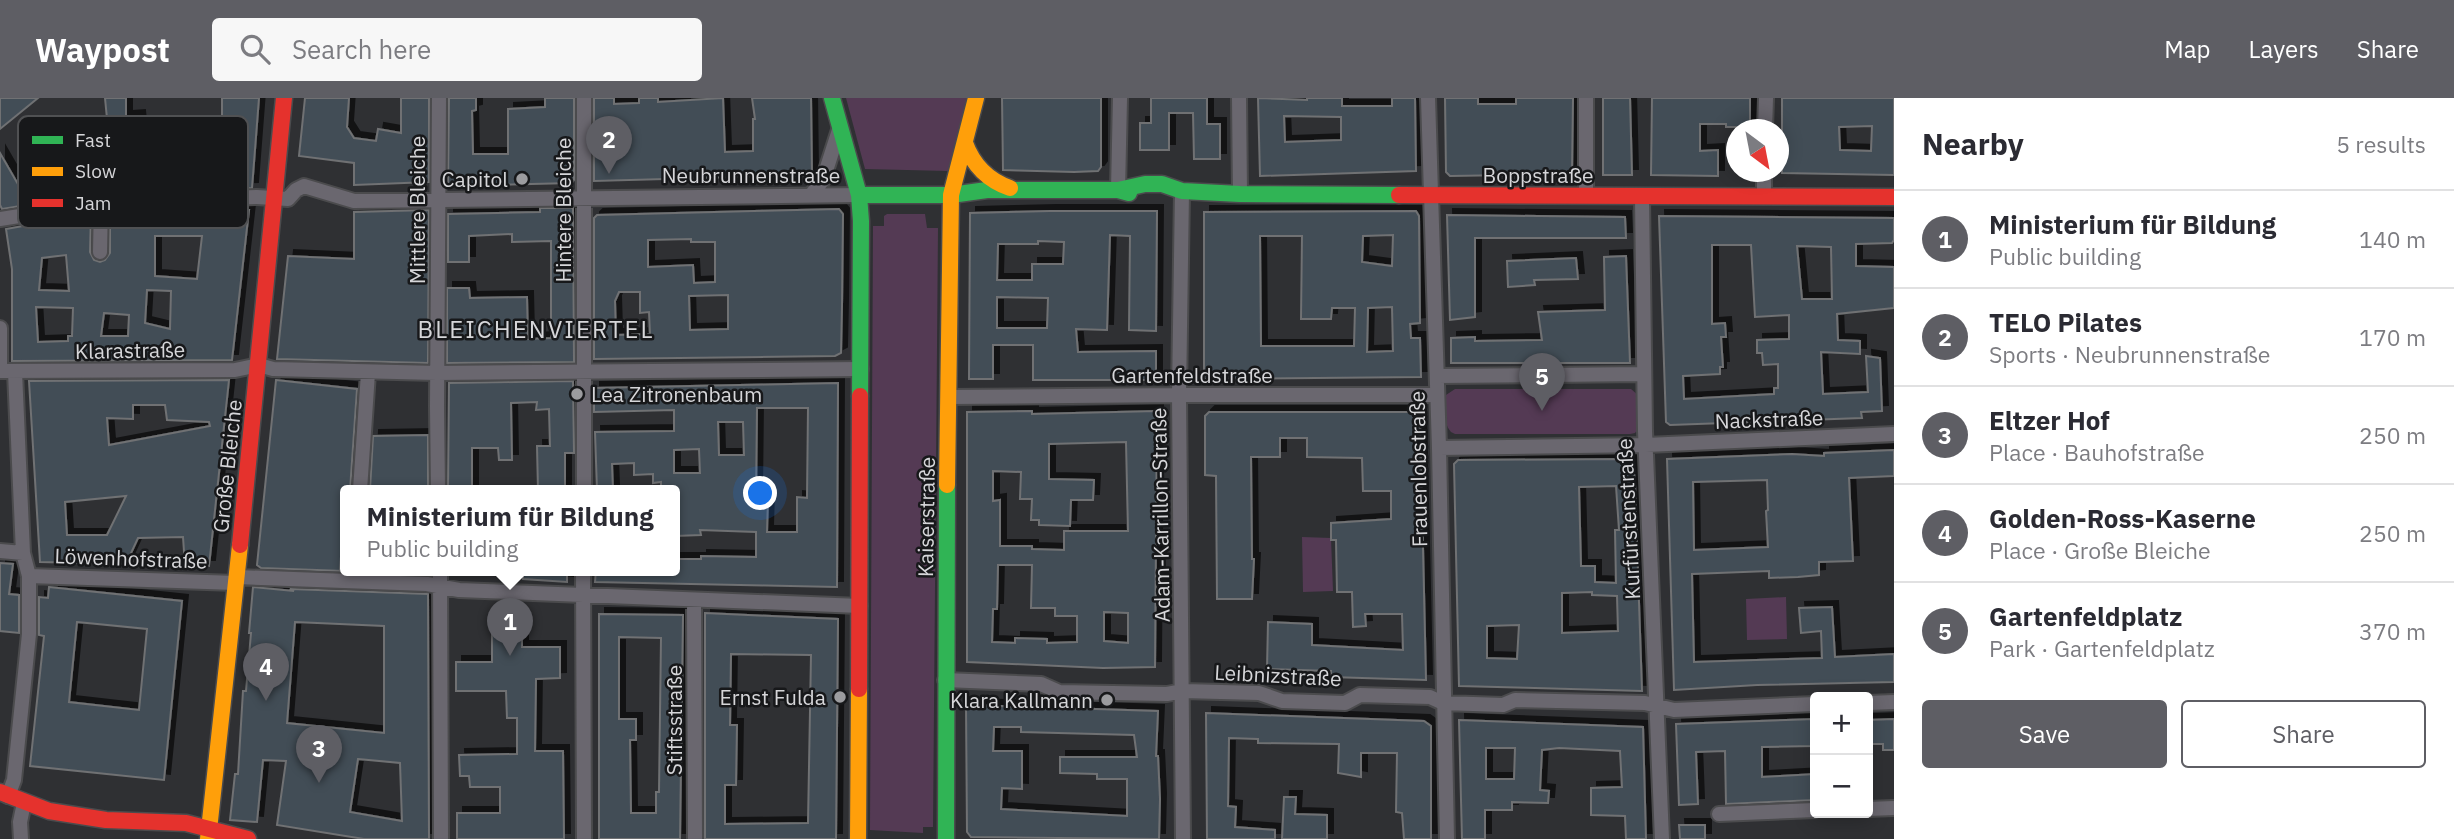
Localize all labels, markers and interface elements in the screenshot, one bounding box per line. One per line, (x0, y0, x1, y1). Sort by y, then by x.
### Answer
search box (212, 18, 702, 81)
text: Waypost (35, 28, 170, 71)
icon: search (236, 30, 274, 68)
text: Search here (292, 32, 431, 66)
text: Map (2164, 33, 2211, 65)
text: Layers (2249, 33, 2319, 65)
text: Share (2357, 33, 2419, 65)
legend (18, 116, 248, 228)
pin: 2 (586, 116, 632, 174)
north arrow (1726, 119, 1789, 182)
text: Nearby (1922, 124, 2024, 163)
text: Fast (75, 128, 111, 152)
text: 5 results (2336, 129, 2426, 159)
street label: Mittlere Bleiche (403, 136, 431, 284)
street label: Hintere Bleiche (549, 137, 577, 283)
text: Slow (75, 159, 116, 183)
street label: Neubrunnenstraße (662, 161, 840, 189)
street label: Boppstraße (1482, 161, 1594, 189)
place label: Capitol (442, 165, 508, 193)
marker: Capitol (514, 171, 530, 187)
text: Jam (75, 191, 111, 215)
text: Ministerium für Bildung (1989, 207, 2276, 241)
text: 1 (1938, 224, 1952, 254)
text: 140 m (2359, 224, 2426, 254)
text: Public building (1989, 241, 2141, 271)
text: TELO Pilates (1989, 305, 2142, 339)
district label: BLEICHENVIERTEL (418, 313, 654, 345)
text: 2 (1938, 322, 1952, 352)
text: 170 m (2359, 322, 2426, 352)
street label: Klarastraße (75, 335, 185, 365)
text: Sports · Neubrunnenstraße (1989, 339, 2270, 369)
pin: 5 (1519, 353, 1565, 411)
street label: Gartenfeldstraße (1111, 361, 1273, 389)
place label: Lea Zitronenbaum (591, 380, 762, 408)
marker: Lea Zitronenbaum (569, 386, 585, 402)
street label: Frauenlobstraße (1403, 391, 1433, 547)
street label: Große Bleiche (206, 398, 248, 534)
street label: Nackstraße (1714, 403, 1824, 435)
text: Eltzer Hof (1989, 403, 2110, 437)
street label: Adam-Karrillon-Straße (1144, 407, 1176, 623)
text: 3 (1938, 420, 1952, 450)
text: 250 m (2359, 420, 2426, 450)
text: Place · Bauhofstraße (1989, 437, 2205, 467)
street label: Kurfürstenstraße (1610, 438, 1646, 600)
street label: Kaiserstraße (911, 457, 941, 577)
your location (743, 476, 777, 510)
popup (340, 485, 680, 576)
text: Ministerium für Bildung (366, 499, 654, 533)
text: Golden-Ross-Kaserne (1989, 501, 2256, 535)
text: 4 (1938, 518, 1952, 548)
text: 250 m (2359, 518, 2426, 548)
text: Public building (366, 533, 518, 563)
text: Place · Große Bleiche (1989, 535, 2211, 565)
street label: Löwenhofstraße (54, 541, 208, 575)
pin: 1 (487, 598, 533, 656)
text: Gartenfeldplatz (1989, 599, 2182, 633)
text: 5 (1938, 616, 1952, 646)
text: 370 m (2359, 616, 2426, 646)
text: Park · Gartenfeldplatz (1989, 633, 2215, 663)
pin: 4 (243, 643, 289, 701)
street label: Leibnizstraße (1214, 658, 1342, 692)
street label: Stiftsstraße (660, 665, 688, 775)
place label: Ernst Fulda (719, 683, 826, 711)
place label: Klara Kallmann (950, 686, 1093, 714)
marker: Ernst Fulda (832, 689, 848, 705)
marker: Klara Kallmann (1099, 692, 1115, 708)
map controls (1810, 692, 1873, 818)
button: + (1810, 692, 1873, 755)
button: Save (1922, 700, 2167, 768)
button: Share (2181, 700, 2426, 768)
pin: 3 (296, 725, 342, 783)
button: − (1810, 755, 1873, 818)

